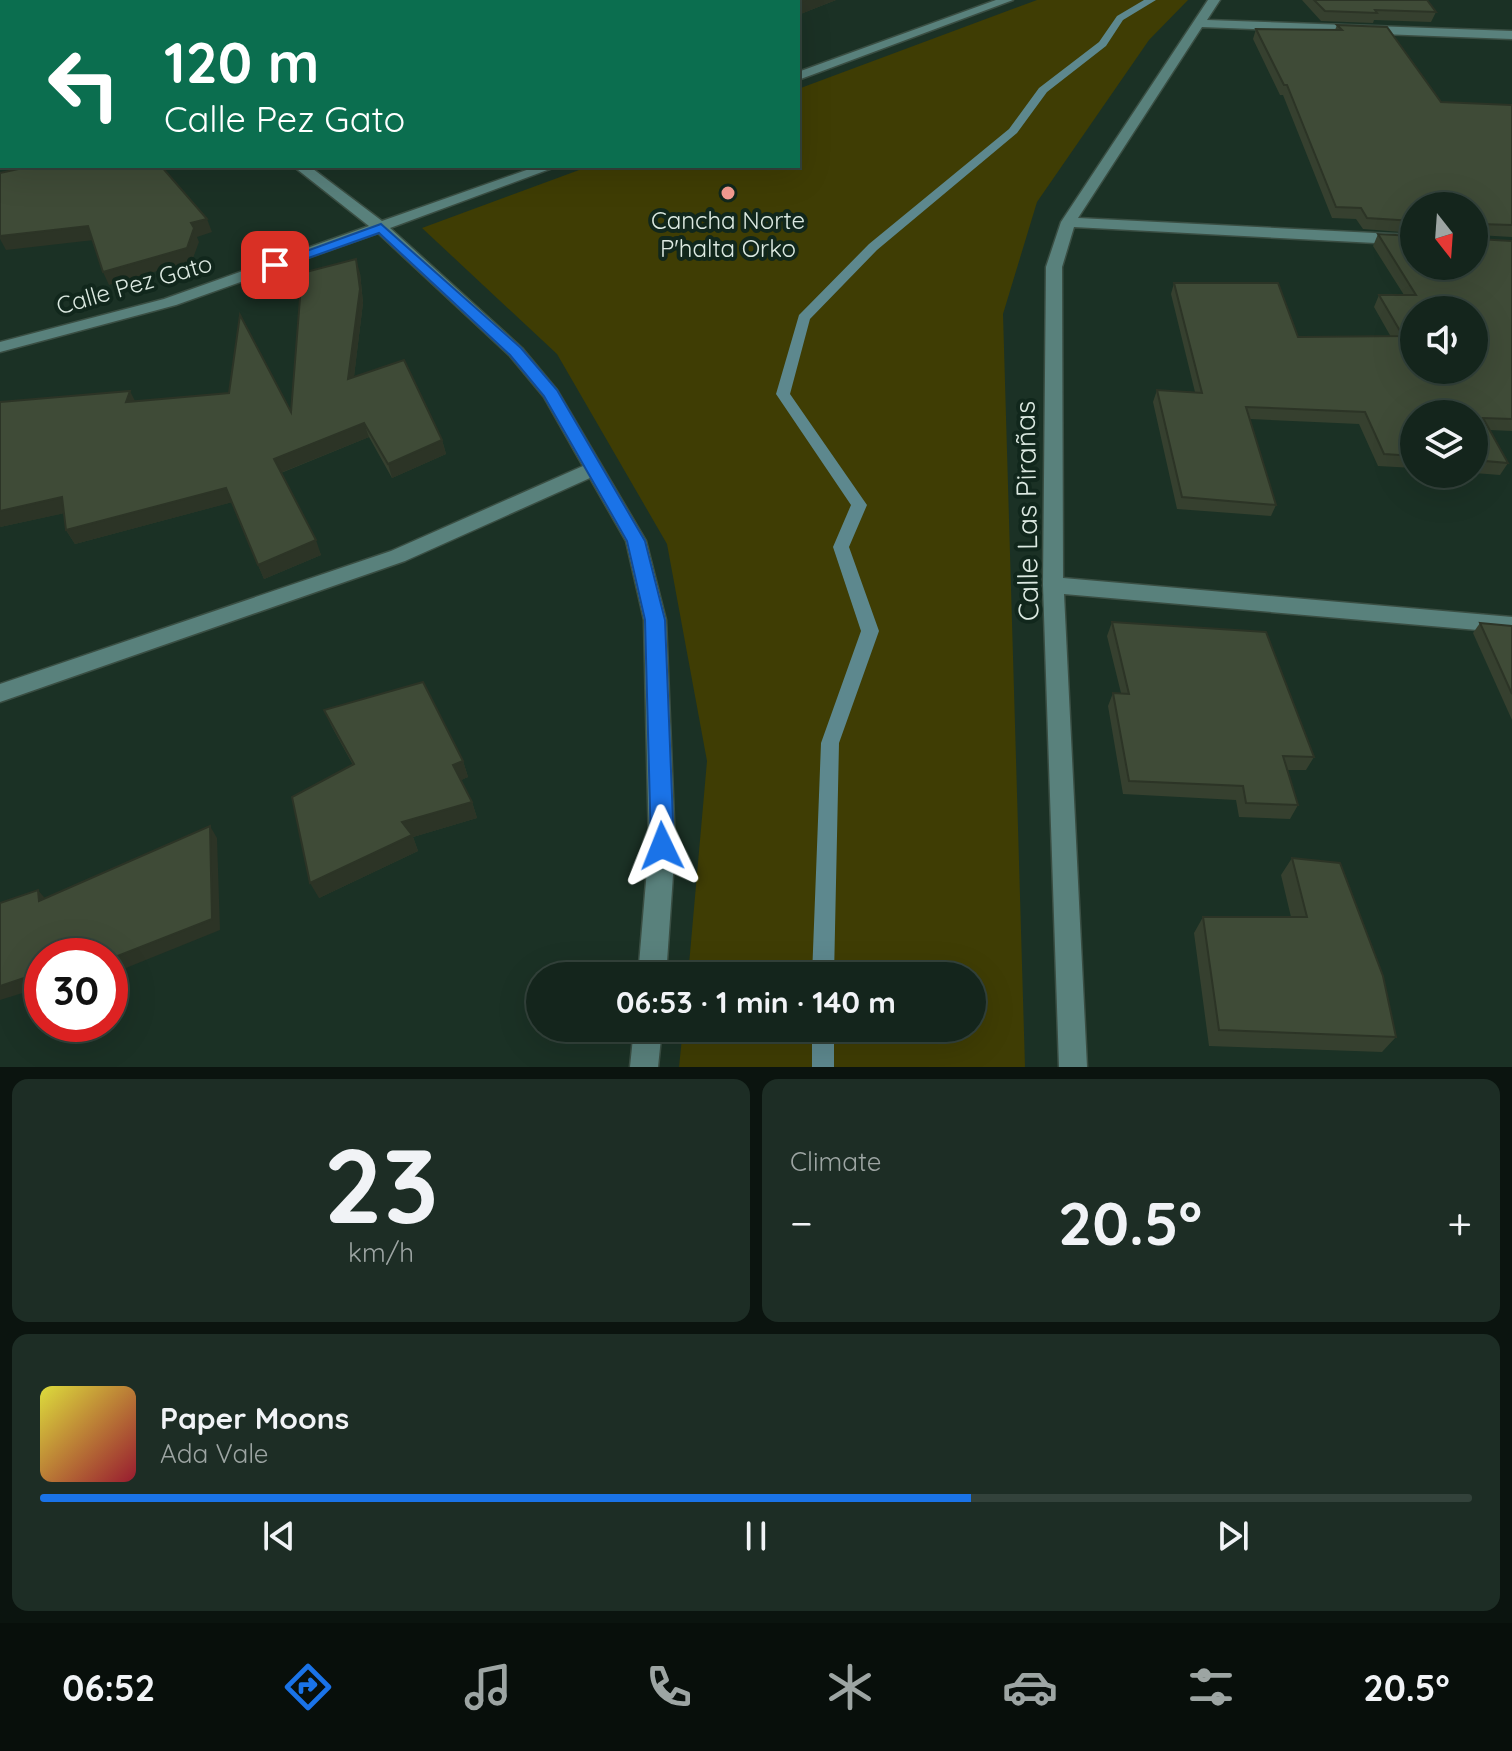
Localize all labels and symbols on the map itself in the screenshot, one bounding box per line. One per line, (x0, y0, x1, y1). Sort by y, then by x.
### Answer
marker: Cancha Norte P'halta Orko (719, 184, 737, 202)
north arrow (1400, 192, 1488, 280)
place label: Cancha Norte P'halta Orko (651, 205, 805, 263)
pin (241, 231, 309, 299)
street label: Calle Pez Gato (53, 247, 215, 321)
street label: Calle Las Pirañas (1007, 401, 1045, 621)
position arrow (620, 804, 704, 888)
speed limit sign: 30 (24, 938, 128, 1042)

